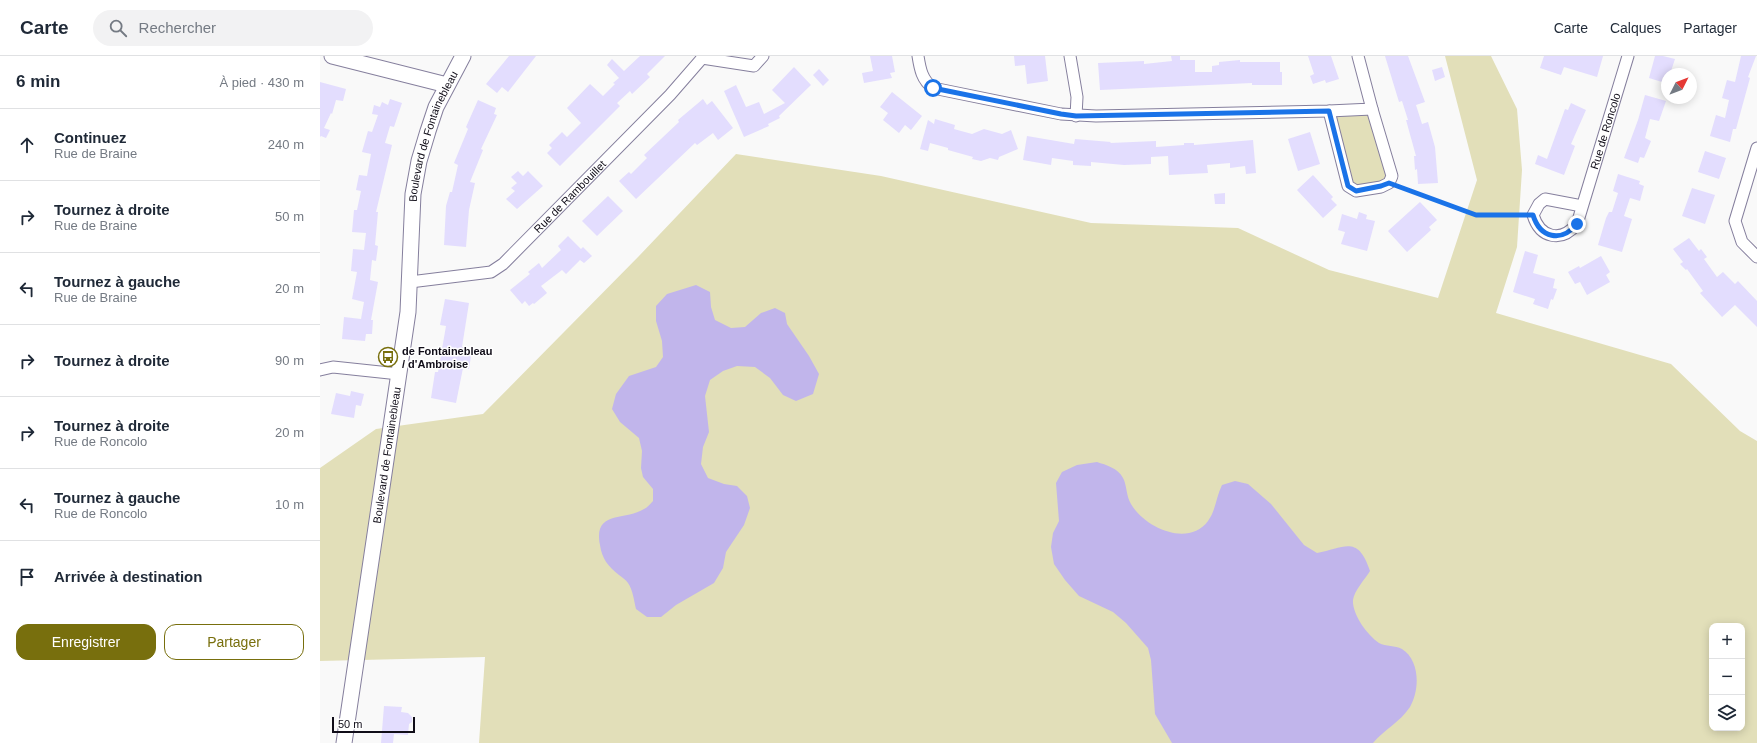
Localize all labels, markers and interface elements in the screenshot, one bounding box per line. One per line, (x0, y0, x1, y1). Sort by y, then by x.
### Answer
search box (93, 10, 373, 46)
text: Carte (20, 17, 69, 38)
icon: search (107, 17, 129, 39)
text: Rechercher (139, 19, 216, 36)
text: Carte (1554, 20, 1588, 36)
text: Calques (1610, 20, 1661, 36)
text: Partager (1683, 20, 1737, 36)
north arrow (1661, 68, 1697, 104)
street label: Boulevard de Fontainebleau (407, 69, 460, 202)
text: 6 min (16, 72, 60, 91)
text: À pied · 430 m (219, 75, 304, 90)
route start (924, 79, 942, 97)
street label: Rue de Roncolo (1588, 92, 1622, 171)
text: Continuez (54, 129, 127, 146)
icon: ahead (16, 134, 38, 156)
text: 240 m (268, 137, 304, 152)
text: Rue de Braine (54, 146, 137, 161)
street label: Rue de Rambouillet (531, 158, 608, 235)
text: Tournez à droite (54, 201, 170, 218)
icon: right (16, 206, 38, 228)
text: 50 m (275, 209, 304, 224)
route end (1568, 215, 1586, 233)
text: Rue de Braine (54, 218, 137, 233)
text: Tournez à gauche (54, 273, 180, 290)
icon: left (16, 278, 38, 300)
text: 20 m (275, 281, 304, 296)
text: Rue de Braine (54, 290, 137, 305)
place label: de Fontainebleau / d'Ambroise (402, 345, 492, 370)
bus stop icon: de Fontainebleau / d'Ambroise (377, 346, 399, 368)
icon: right (16, 350, 38, 372)
text: Tournez à droite (54, 352, 170, 369)
text: 90 m (275, 353, 304, 368)
street label: Boulevard de Fontainebleau (371, 386, 403, 524)
text: Tournez à droite (54, 417, 170, 434)
icon: right (16, 422, 38, 444)
text: 20 m (275, 425, 304, 440)
text: Rue de Roncolo (54, 434, 147, 449)
text: Tournez à gauche (54, 489, 180, 506)
icon: left (16, 494, 38, 516)
text: 10 m (275, 497, 304, 512)
text: Rue de Roncolo (54, 506, 147, 521)
icon: arrive (16, 566, 38, 588)
text: Arrivée à destination (54, 568, 202, 585)
map controls (1709, 623, 1745, 731)
button: + (1709, 623, 1745, 659)
button: Enregistrer (16, 624, 156, 660)
button: Partager (164, 624, 304, 660)
button: − (1709, 659, 1745, 695)
button: layers (1709, 695, 1745, 731)
scale bar (332, 715, 415, 734)
text: 50 m (338, 718, 362, 730)

